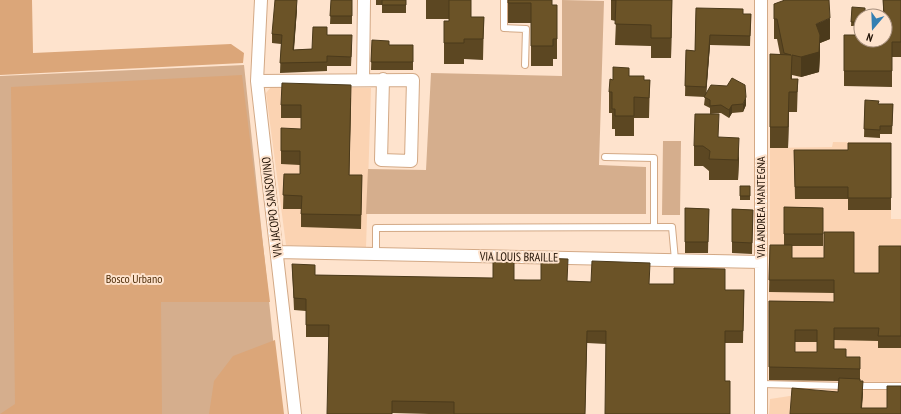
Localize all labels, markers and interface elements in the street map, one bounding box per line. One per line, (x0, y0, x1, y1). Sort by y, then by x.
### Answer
north arrow (853, 8, 893, 48)
text: N (865, 30, 875, 45)
street label: VIA JACOPO SANSOVINO (258, 156, 285, 259)
street label: VIA ANDREA MANTEGNA (753, 156, 768, 259)
street label: VIA LOUIS BRAILLE (479, 248, 558, 265)
park label: Bosco Urbano (106, 271, 162, 286)

